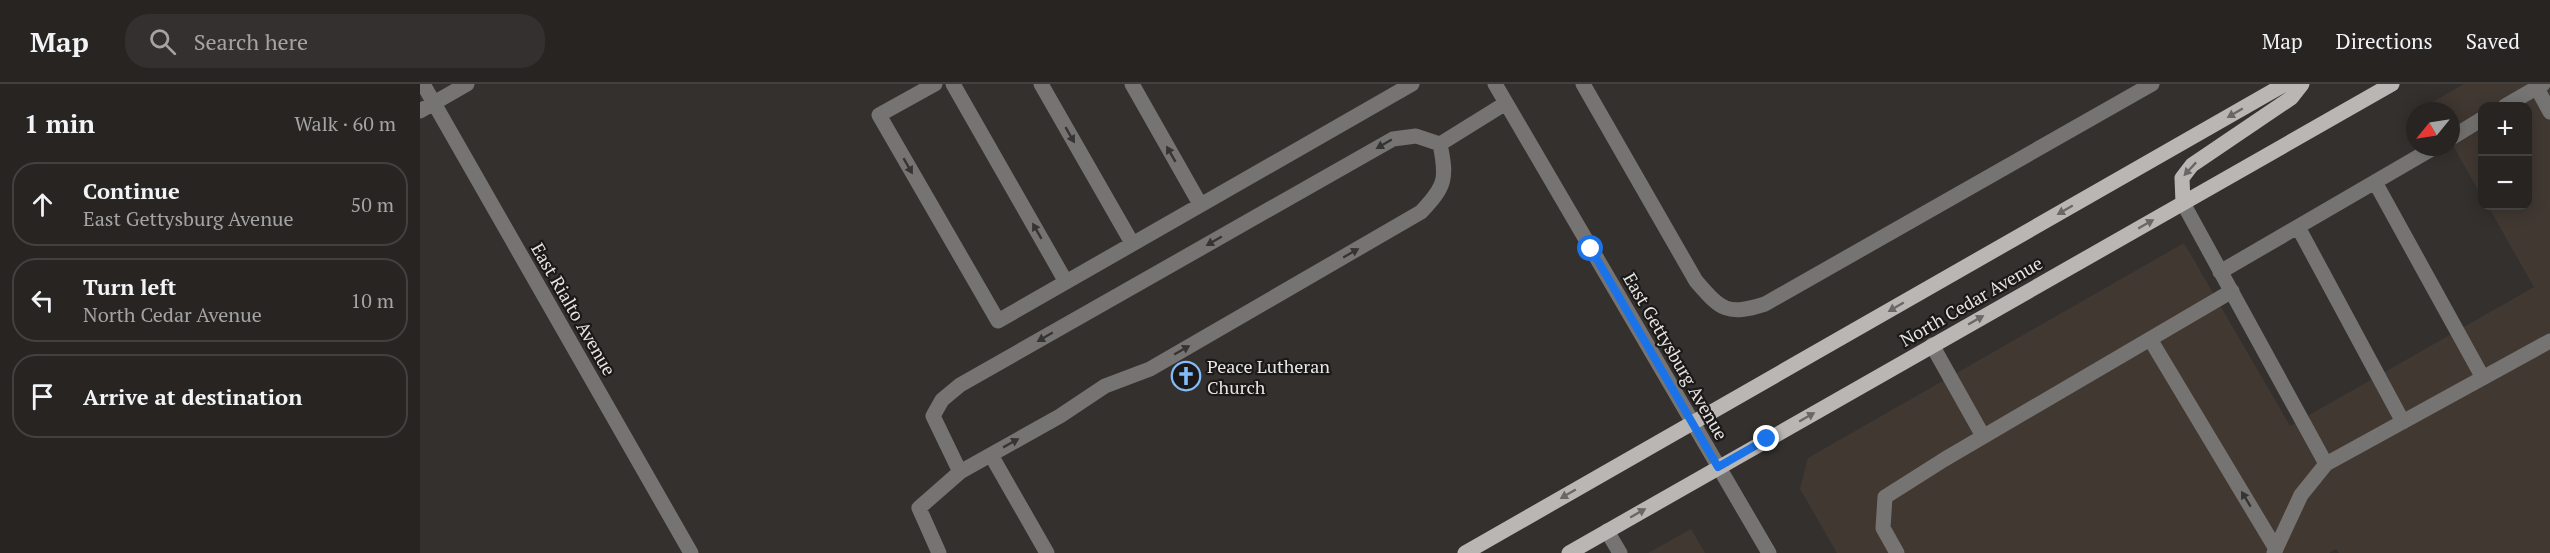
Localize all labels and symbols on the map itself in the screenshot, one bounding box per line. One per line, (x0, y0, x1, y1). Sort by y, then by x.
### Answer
north arrow (2406, 102, 2460, 156)
one-way arrow (2226, 108, 2243, 118)
one-way arrow (1065, 127, 1075, 144)
one-way arrow (1375, 139, 1392, 149)
one-way arrow (1166, 145, 1176, 162)
one-way arrow (903, 158, 913, 175)
one-way arrow (2183, 162, 2197, 176)
one-way arrow (2056, 205, 2073, 215)
one-way arrow (2138, 219, 2155, 229)
one-way arrow (1031, 223, 1042, 239)
one-way arrow (1206, 235, 1222, 246)
route start (1577, 235, 1603, 261)
street label: East Rialto Avenue (526, 238, 622, 380)
one-way arrow (1343, 248, 1360, 258)
street label: North Cedar Avenue (1895, 250, 2047, 352)
street label: East Gettysburg Avenue (1618, 268, 1734, 444)
one-way arrow (1888, 301, 1904, 312)
one-way arrow (1968, 315, 1985, 325)
one-way arrow (1036, 332, 1053, 342)
one-way arrow (1174, 345, 1190, 356)
place label: Peace Lutheran Church (1207, 354, 1330, 399)
church icon: Peace Lutheran Church (1170, 360, 1202, 392)
one-way arrow (1799, 411, 1815, 422)
route end (1753, 425, 1779, 451)
one-way arrow (1003, 438, 1020, 448)
one-way arrow (1560, 489, 1577, 499)
one-way arrow (2240, 491, 2251, 507)
one-way arrow (1630, 508, 1646, 519)

